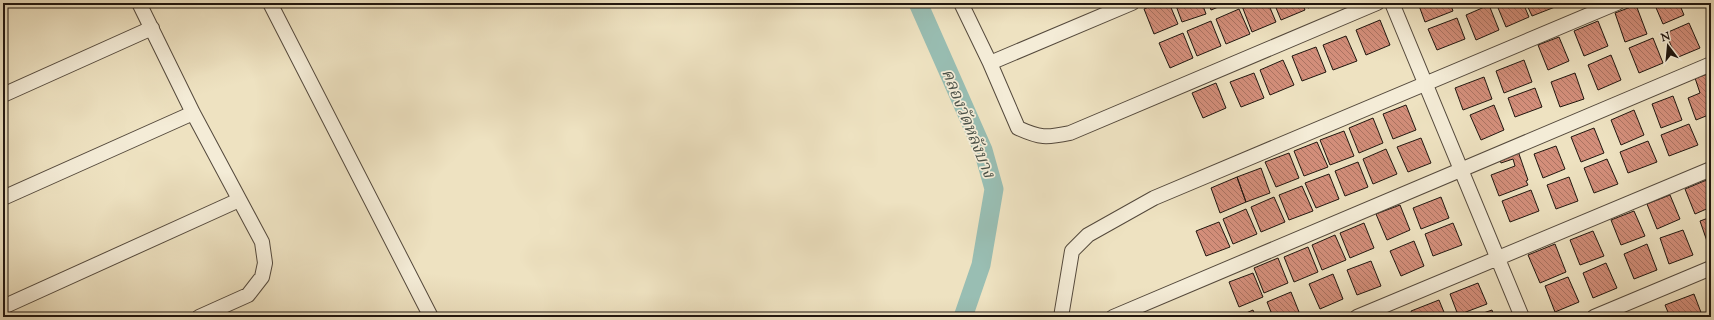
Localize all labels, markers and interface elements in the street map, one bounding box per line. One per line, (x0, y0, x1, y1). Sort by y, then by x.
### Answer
north arrow (1648, 26, 1688, 66)
text: N (1658, 28, 1672, 47)
water label: คลองวัดหลังบาง (934, 66, 1001, 183)

